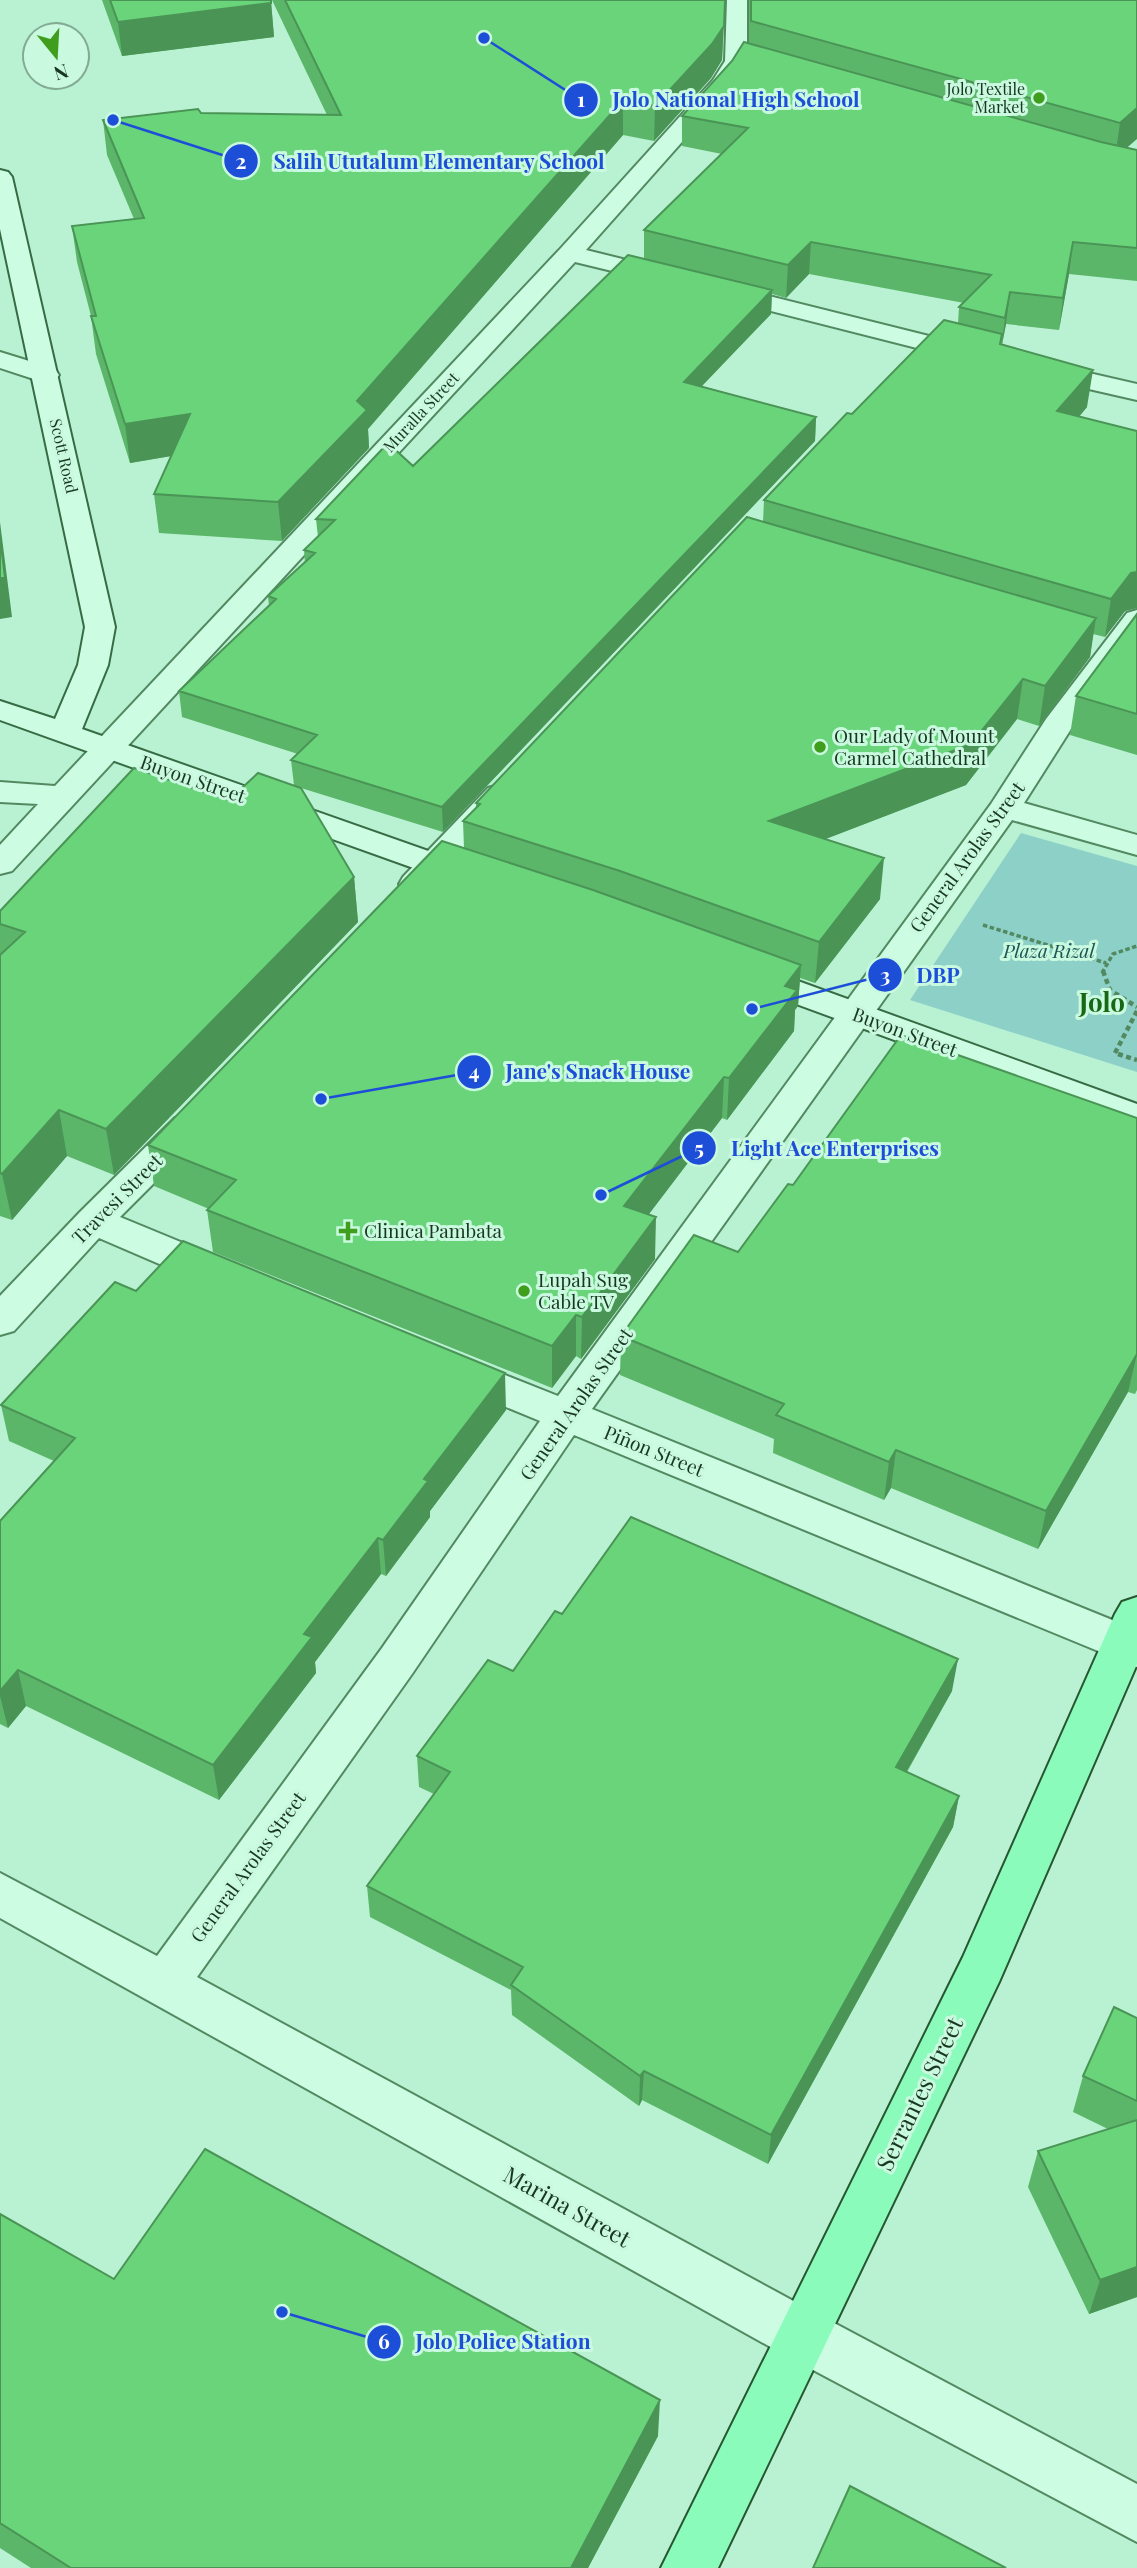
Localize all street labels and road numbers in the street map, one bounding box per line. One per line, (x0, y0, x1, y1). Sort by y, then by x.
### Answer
street label: Muralla Street (378, 367, 463, 456)
street label: Scott Road (46, 417, 83, 495)
street label: Buyon Street (137, 748, 250, 808)
street label: General Arolas Street (903, 775, 1030, 937)
street label: Buyon Street (849, 1000, 962, 1062)
street label: Travesi Street (65, 1147, 167, 1249)
street label: General Arolas Street (513, 1322, 638, 1485)
street label: Piñon Street (601, 1418, 708, 1482)
street label: General Arolas Street (184, 1785, 311, 1947)
street label: Serrantes Street (868, 2011, 970, 2175)
street label: Marina Street (499, 2158, 638, 2254)

